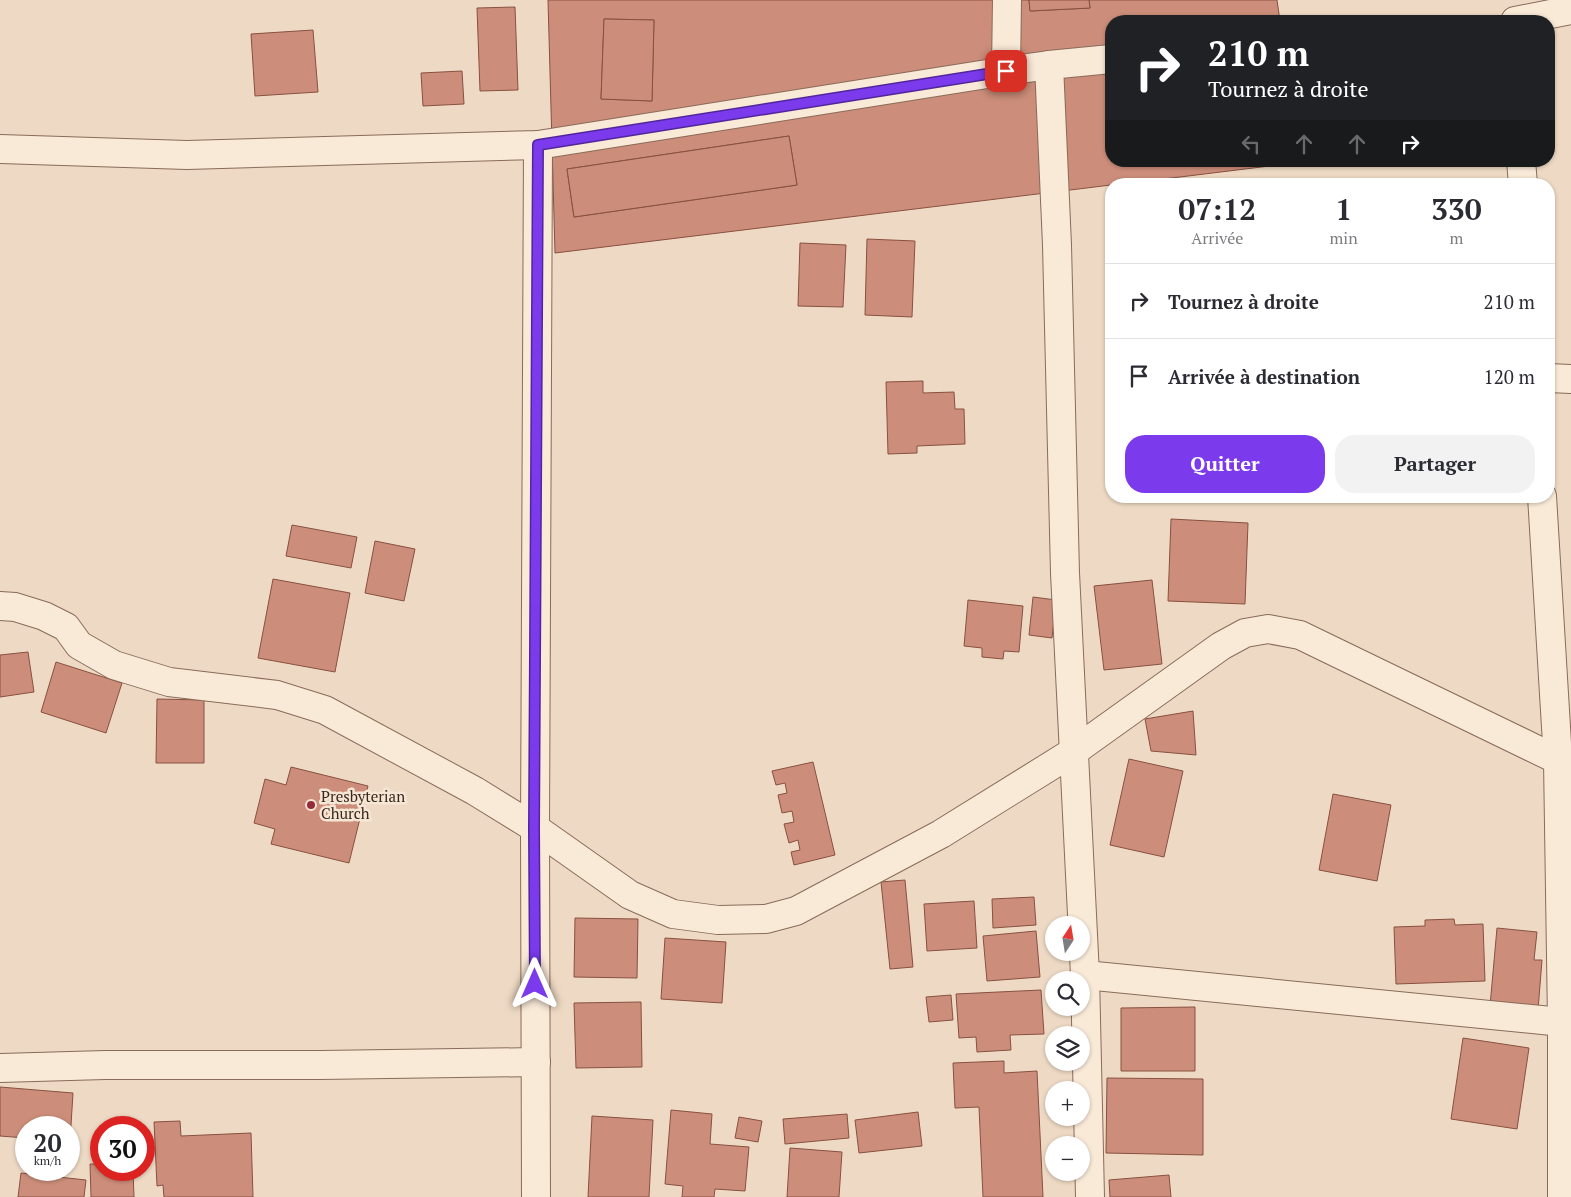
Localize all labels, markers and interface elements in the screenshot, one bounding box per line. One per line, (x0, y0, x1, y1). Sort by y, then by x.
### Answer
text: 210 m (1208, 30, 1309, 76)
icon: right (1125, 35, 1190, 100)
pin (985, 50, 1027, 92)
icon: arrive (992, 57, 1020, 85)
text: Tournez à droite (1208, 74, 1369, 103)
icon: left (1237, 130, 1265, 158)
icon: ahead (1290, 130, 1318, 158)
icon: ahead (1343, 130, 1371, 158)
icon: right (1396, 130, 1424, 158)
text: 07:12 (1178, 189, 1256, 229)
text: 1 (1335, 189, 1352, 229)
text: 330 (1431, 189, 1482, 229)
text: Arrivée (1191, 227, 1243, 249)
text: min (1330, 227, 1358, 249)
text: m (1449, 227, 1463, 249)
icon: right (1125, 287, 1153, 315)
text: Tournez à droite (1168, 289, 1319, 314)
text: 210 m (1484, 289, 1535, 314)
icon: arrive (1125, 362, 1153, 390)
text: Arrivée à destination (1168, 364, 1360, 389)
text: 120 m (1484, 364, 1535, 389)
button: Quitter (1125, 435, 1325, 493)
button: Partager (1335, 435, 1535, 493)
place label: Presbyterian Church (321, 786, 405, 823)
marker: Presbyterian Church (305, 799, 317, 811)
north arrow (1045, 916, 1090, 961)
map controls (1045, 916, 1090, 1181)
position arrow (508, 957, 560, 1009)
button: search (1045, 971, 1090, 1016)
button: layers (1045, 1026, 1090, 1071)
button: + (1045, 1081, 1090, 1126)
speed limit sign: 30 (90, 1116, 155, 1181)
text: 20 (33, 1126, 62, 1159)
button: − (1045, 1136, 1090, 1181)
text: km/h (34, 1153, 61, 1168)

